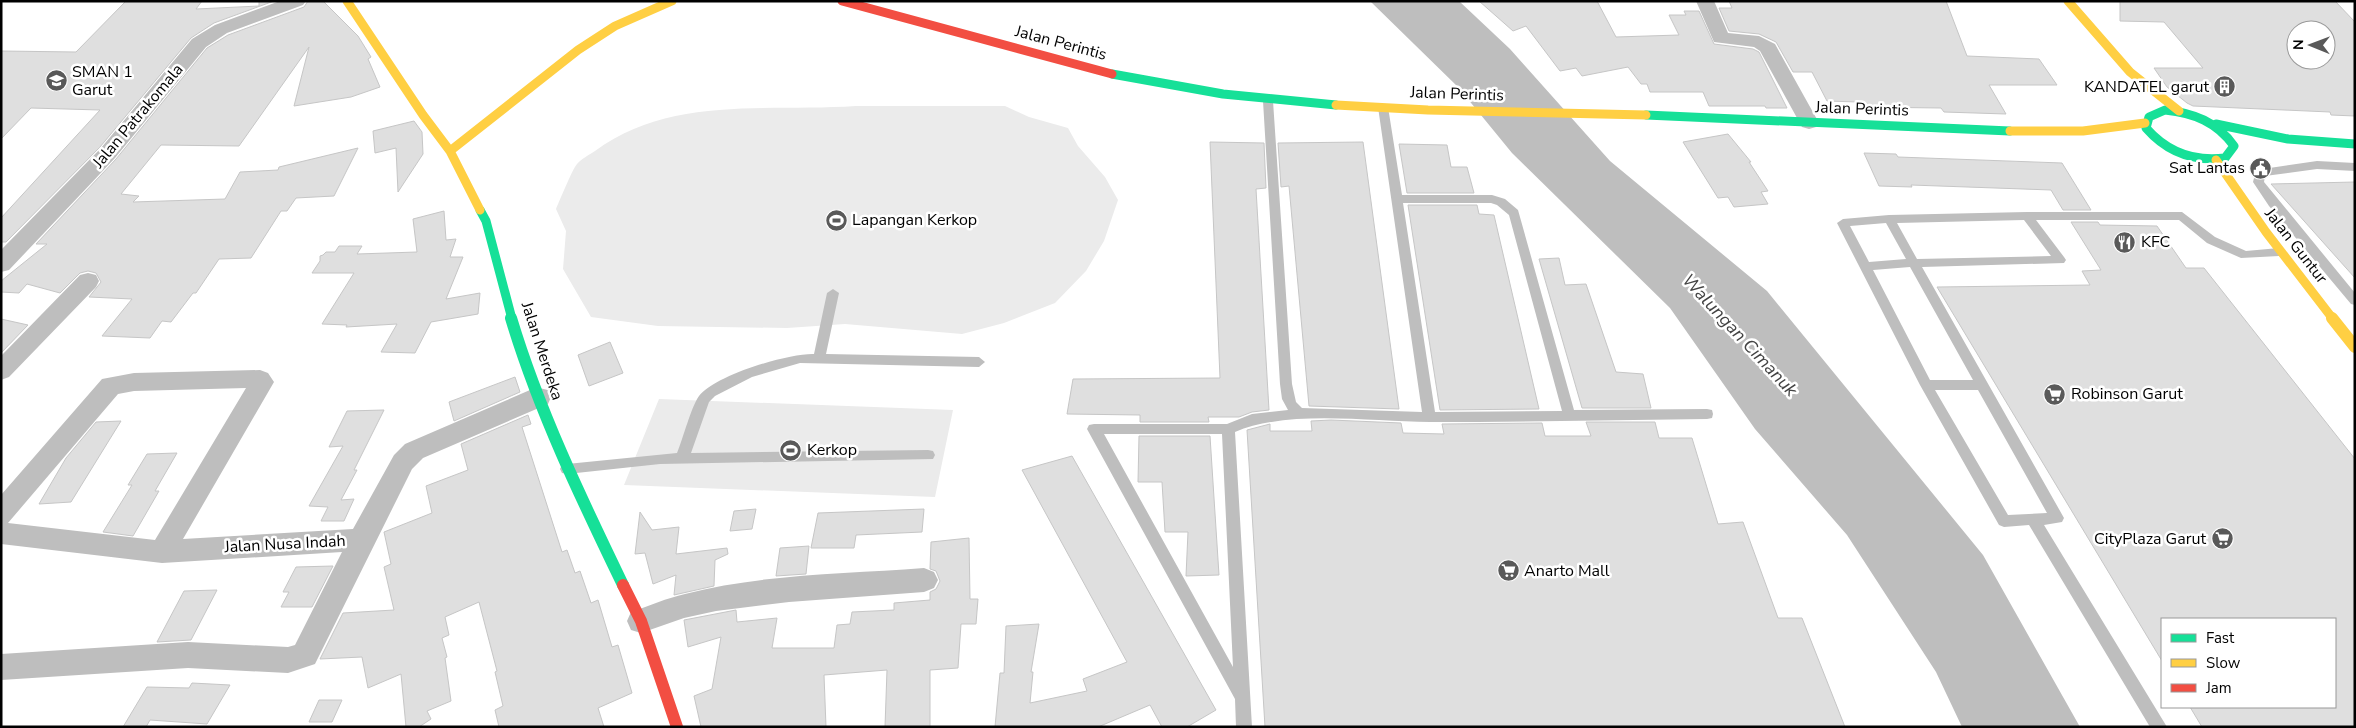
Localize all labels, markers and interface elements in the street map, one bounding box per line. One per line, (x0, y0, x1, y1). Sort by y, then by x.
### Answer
street label: Jalan Perintis (1012, 20, 1109, 66)
north arrow (2286, 20, 2336, 70)
text: N (2289, 39, 2308, 50)
street label: Jalan Patrakomala (87, 59, 188, 174)
place label: SMAN 1 Garut (72, 61, 133, 101)
school or university icon: SMAN 1 Garut (44, 69, 68, 93)
building icon: KANDATEL garut (2213, 75, 2237, 99)
place label: KANDATEL garut (2084, 76, 2209, 98)
street label: Jalan Perintis (1409, 81, 1504, 107)
street label: Jalan Perintis (1814, 96, 1909, 122)
public building icon: Sat Lantas (2249, 156, 2273, 180)
place label: Sat Lantas (2169, 157, 2245, 179)
street label: Jalan Guntur (2259, 203, 2333, 288)
sports icon: Lapangan Kerkop (824, 208, 848, 232)
place label: Lapangan Kerkop (852, 209, 977, 231)
restaurant icon: KFC (2113, 230, 2137, 254)
place label: KFC (2141, 231, 2171, 253)
water label: Walungan Cimanuk (1677, 268, 1804, 402)
street label: Jalan Merdeka (515, 298, 568, 403)
supermarket icon: Robinson Garut (2043, 382, 2067, 406)
place label: Robinson Garut (2071, 383, 2183, 405)
sports icon: Kerkop (779, 438, 803, 462)
place label: Kerkop (807, 439, 857, 461)
supermarket icon: CityPlaza Garut (2210, 527, 2234, 551)
place label: CityPlaza Garut (2094, 528, 2206, 550)
street label: Jalan Nusa Indah (223, 530, 346, 558)
supermarket icon: Anarto Mall (1496, 559, 1520, 583)
place label: Anarto Mall (1524, 560, 1610, 582)
legend (2161, 618, 2336, 708)
text: Fast (2206, 628, 2235, 648)
text: Slow (2206, 653, 2241, 673)
text: Jam (2205, 678, 2232, 698)

